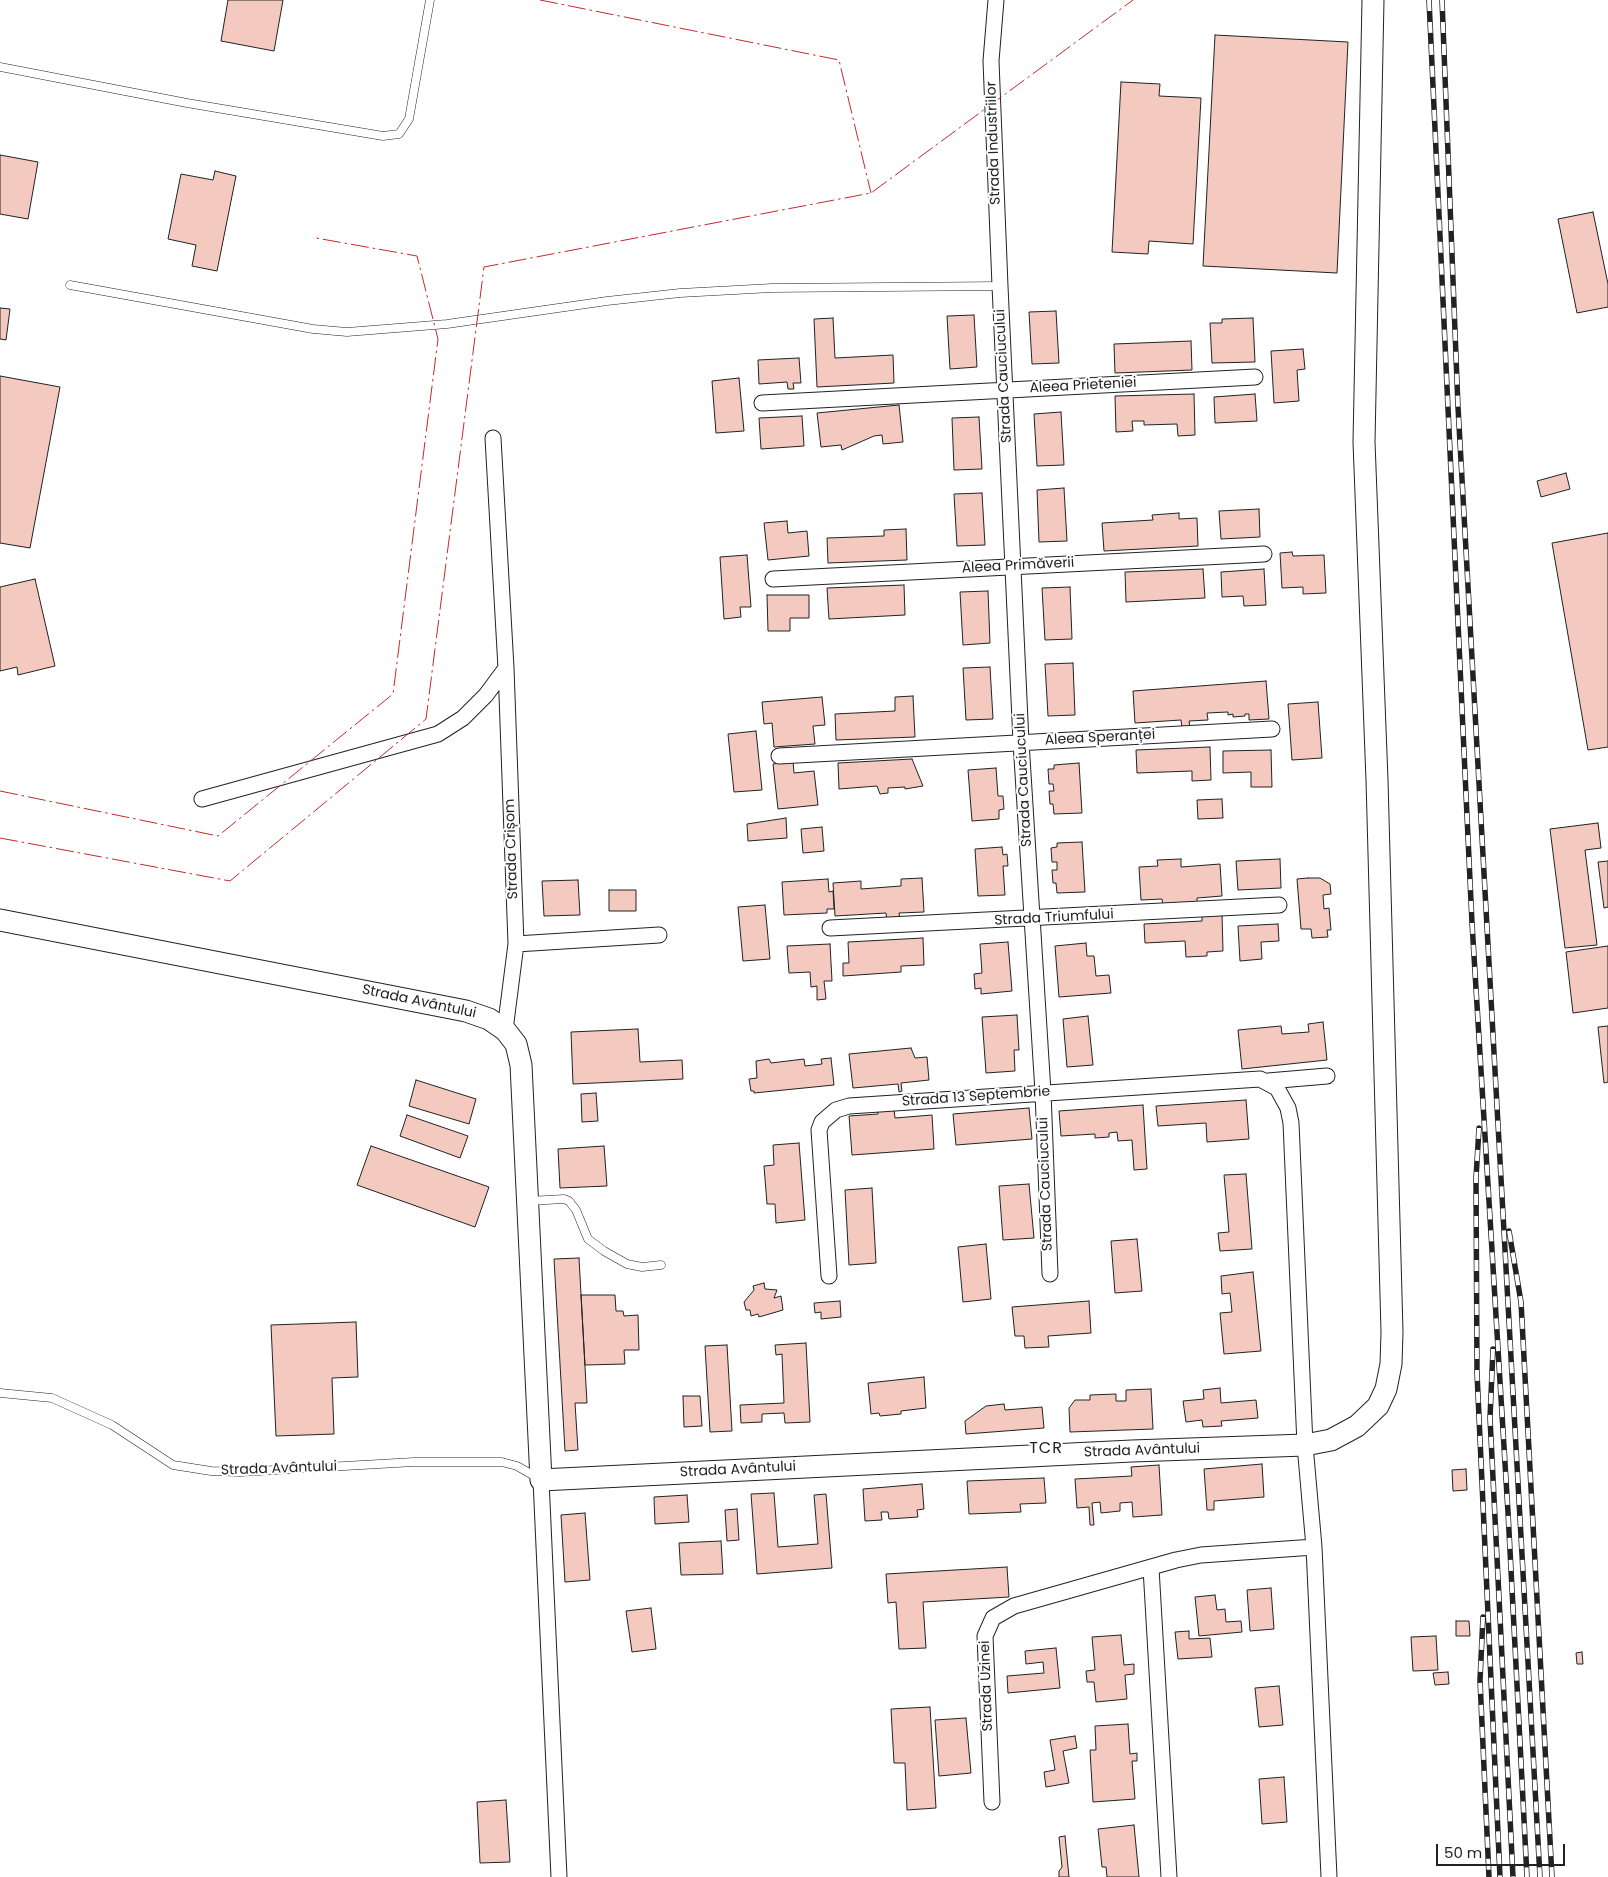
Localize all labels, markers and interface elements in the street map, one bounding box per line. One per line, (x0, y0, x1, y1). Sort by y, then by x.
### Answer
street label: Strada Industriilor (983, 81, 1005, 205)
street label: Strada Cauciucului (992, 309, 1016, 443)
street label: Aleea Prieteniei (1029, 375, 1137, 397)
street label: Aleea Primăverii (961, 555, 1075, 577)
street label: Strada Cauciucului (1012, 713, 1036, 847)
street label: Aleea Speranței (1044, 727, 1156, 749)
street label: Strada Crișom (502, 798, 522, 900)
street label: Strada Triumfului (994, 906, 1114, 930)
street label: Strada Avântului (360, 982, 478, 1022)
street label: Strada 13 Septembrie (901, 1083, 1051, 1111)
street label: Strada Cauciucului (1035, 1117, 1057, 1251)
district label: TCR (1029, 1439, 1063, 1459)
street label: Strada Avântului (1084, 1441, 1200, 1461)
street label: Strada Avântului (221, 1459, 337, 1479)
street label: Strada Avântului (679, 1459, 797, 1481)
street label: Strada Uzinei (977, 1640, 997, 1732)
scale bar (1438, 1834, 1567, 1866)
text: 50 m (1444, 1842, 1482, 1863)

